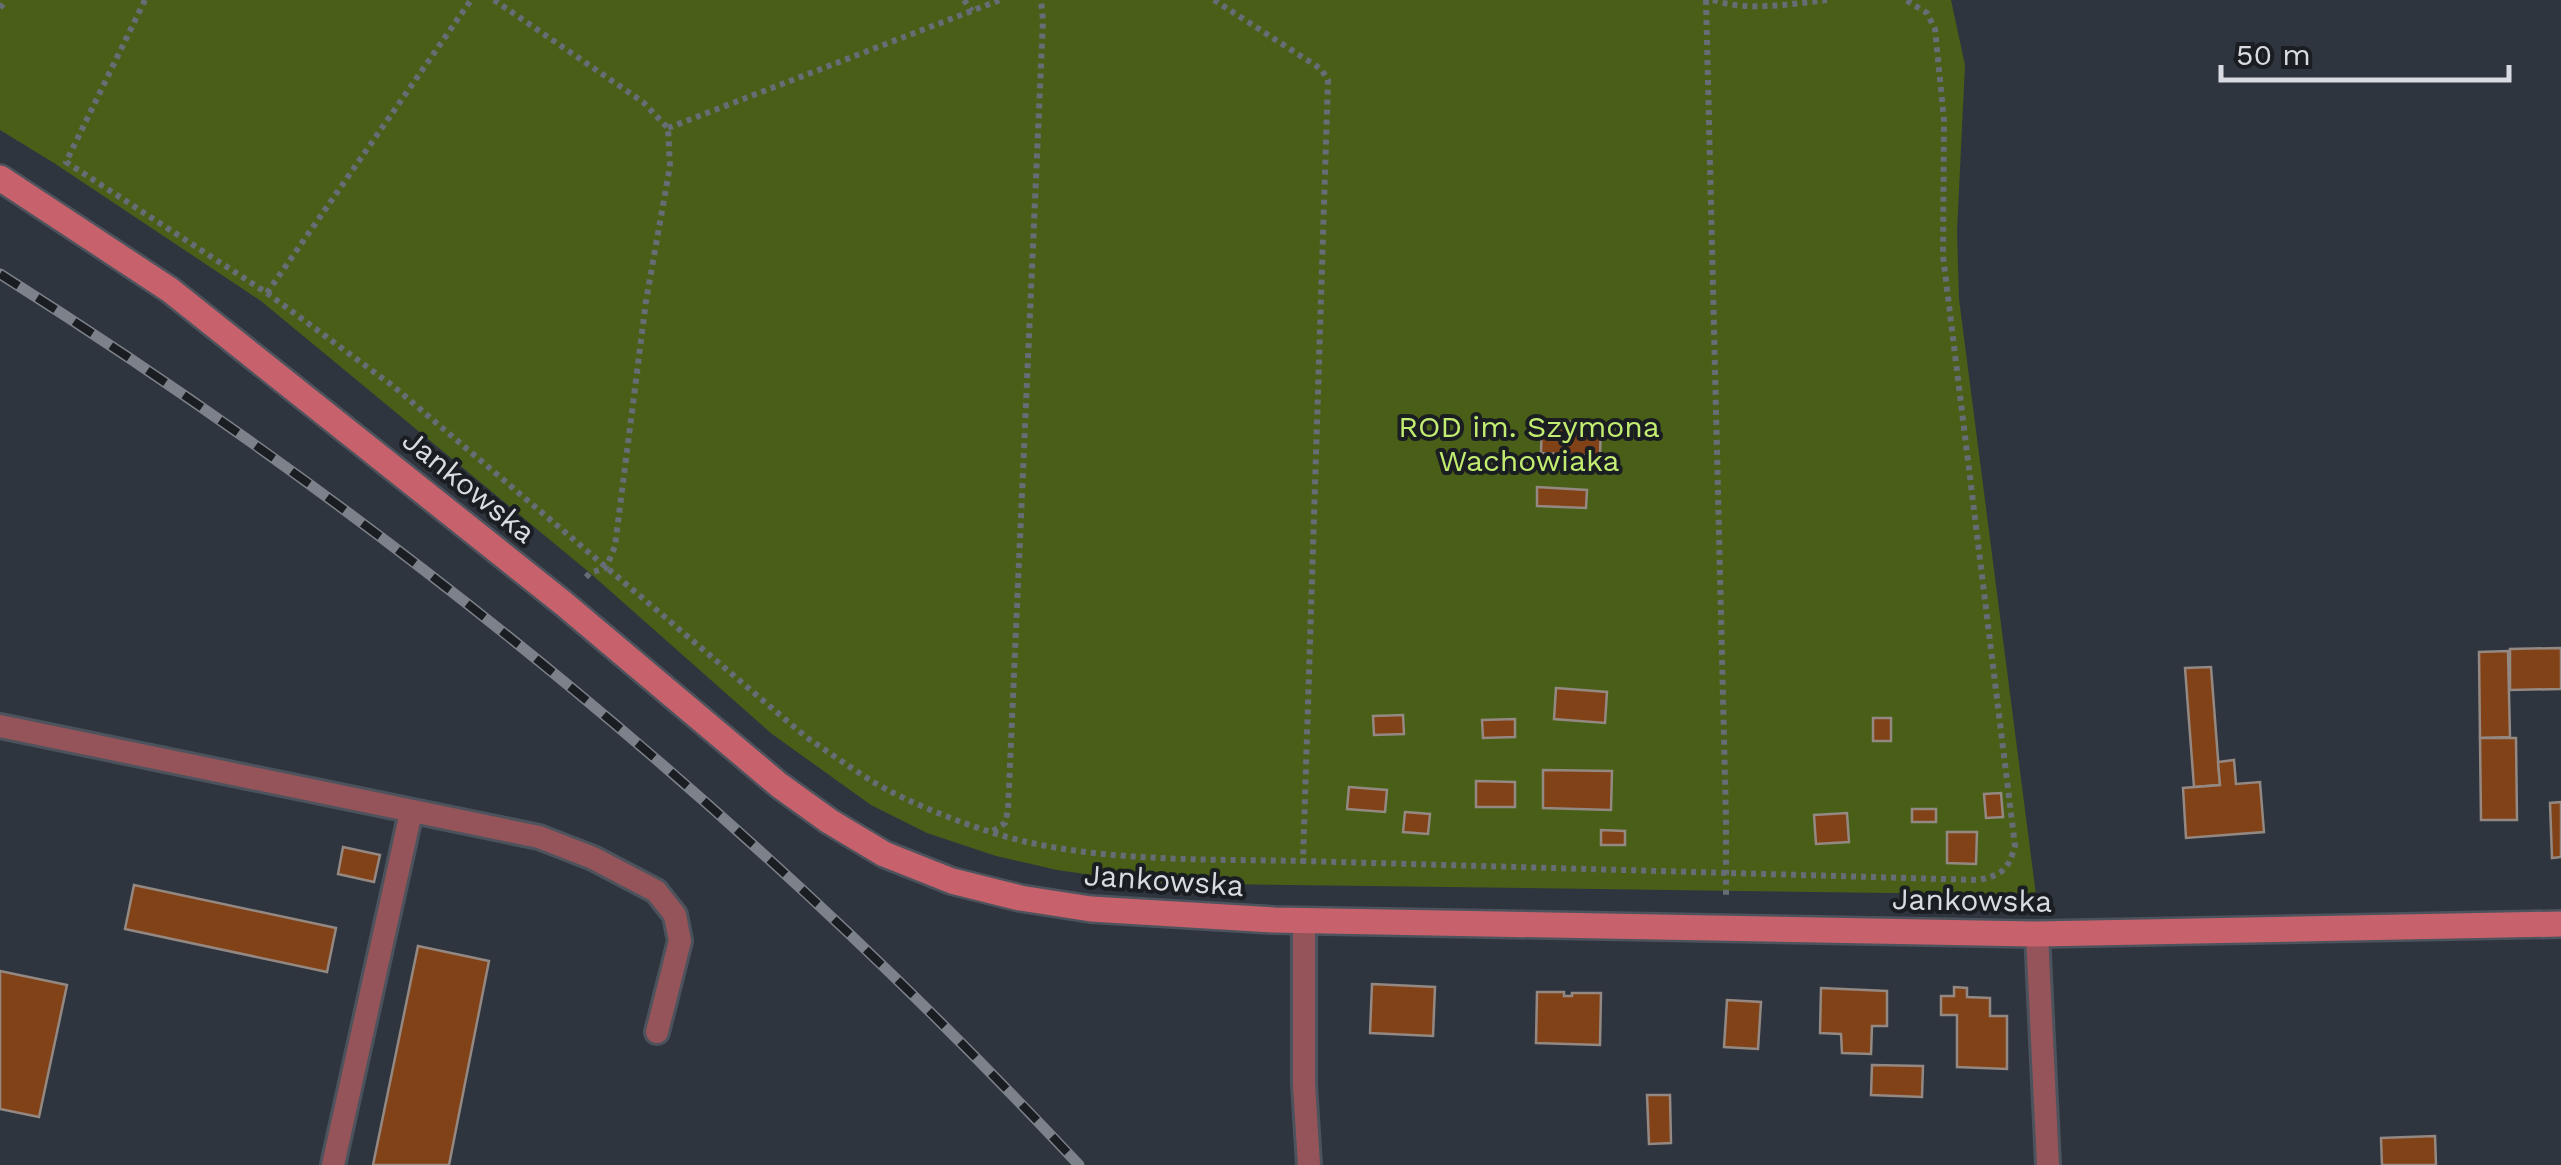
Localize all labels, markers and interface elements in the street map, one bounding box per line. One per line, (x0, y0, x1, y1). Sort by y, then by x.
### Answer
scale bar (2221, 20, 2508, 82)
text: 50 m (2236, 37, 2311, 72)
park label: ROD im. Szymona Wachowiaka (1398, 409, 1660, 478)
street label: Jankowska (396, 422, 542, 550)
street label: Jankowska (1083, 857, 1245, 903)
street label: Jankowska (1892, 881, 2052, 919)

